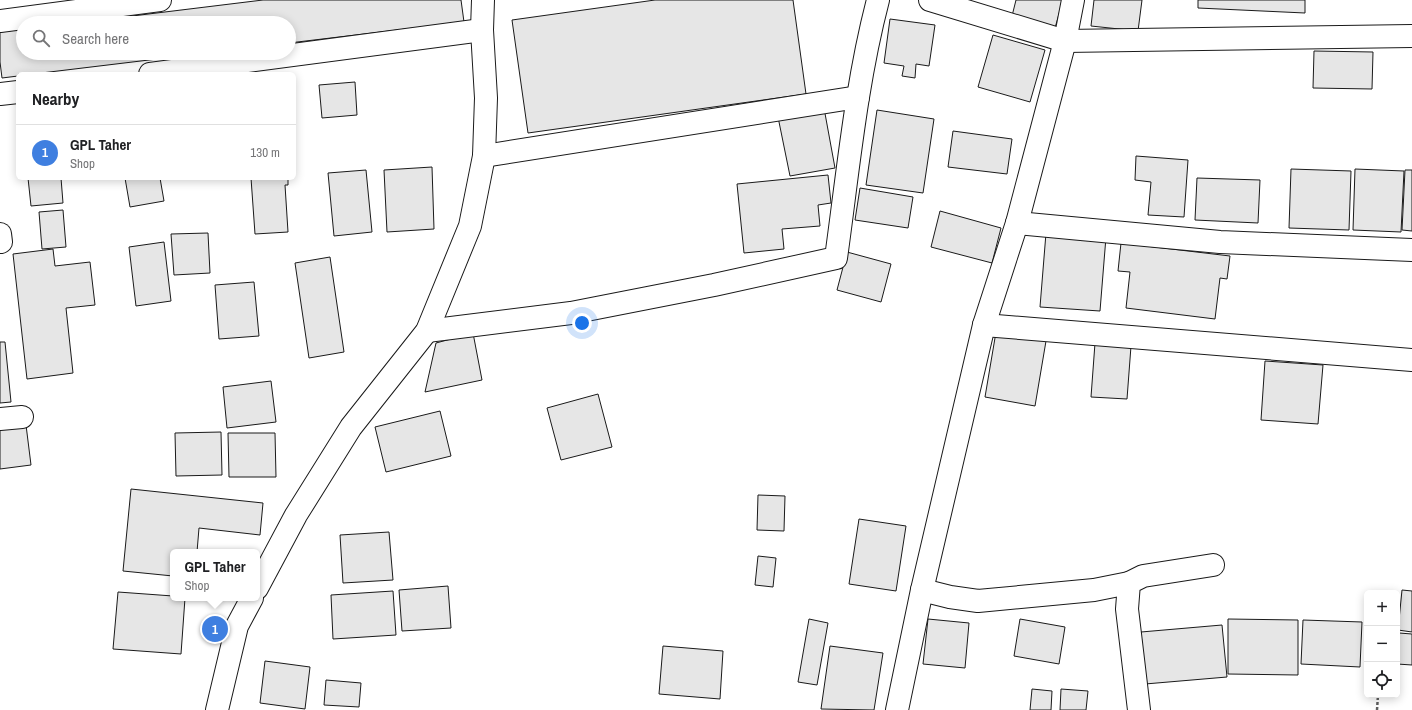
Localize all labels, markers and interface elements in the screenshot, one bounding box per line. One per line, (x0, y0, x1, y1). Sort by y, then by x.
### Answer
search box (16, 16, 296, 60)
icon: search (30, 27, 52, 49)
text: Search here (62, 28, 129, 49)
text: Nearby (32, 87, 79, 110)
text: GPL Taher (70, 134, 131, 155)
text: 1 (42, 144, 48, 161)
text: 130 m (250, 144, 280, 161)
text: Shop (70, 155, 95, 172)
your location (572, 313, 592, 333)
popup (170, 549, 260, 601)
text: GPL Taher (184, 556, 246, 577)
text: Shop (184, 577, 209, 594)
map controls (1364, 590, 1400, 698)
button: + (1364, 590, 1400, 626)
pin: 1 (202, 614, 228, 644)
button: − (1364, 626, 1400, 662)
button: locate (1364, 662, 1400, 698)

